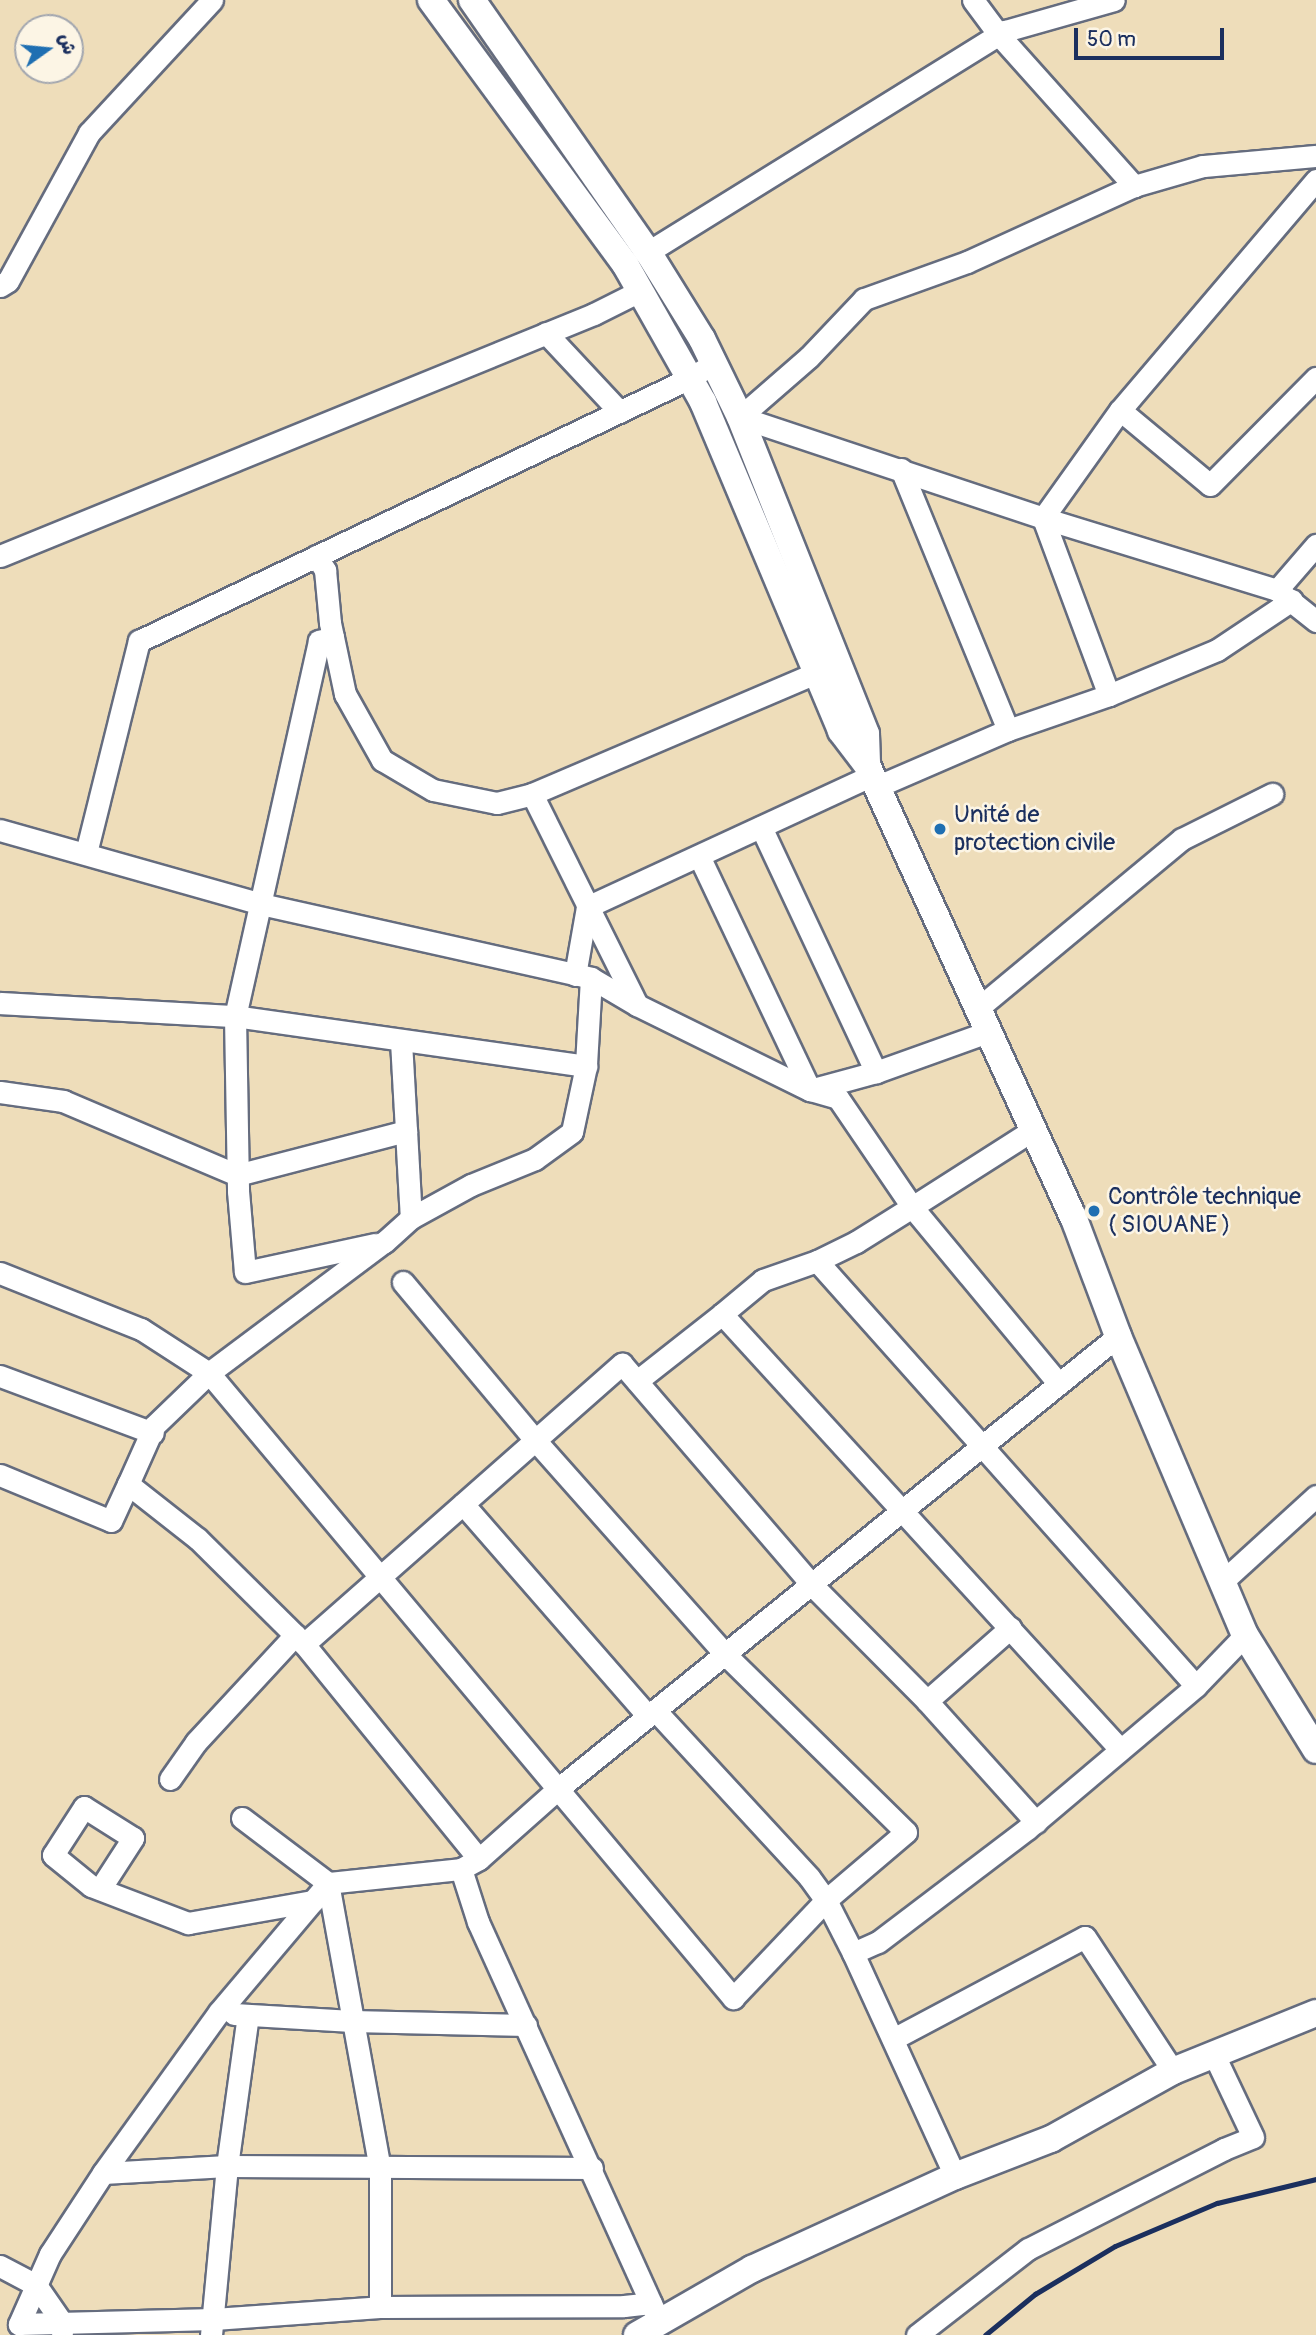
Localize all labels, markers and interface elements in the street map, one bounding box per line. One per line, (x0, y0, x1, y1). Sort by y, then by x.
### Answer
north arrow (14, 14, 84, 84)
scale bar (1078, 14, 1228, 58)
text: 50 m (1087, 26, 1136, 53)
text: ش (53, 31, 82, 57)
place label: Unité de protection civile (954, 801, 1115, 857)
marker: Unité de protection civile (932, 821, 948, 837)
place label: Contrôle technique ( SIOUANE ) (1108, 1183, 1301, 1239)
marker: Contrôle technique ( SIOUANE ) (1086, 1203, 1102, 1219)

